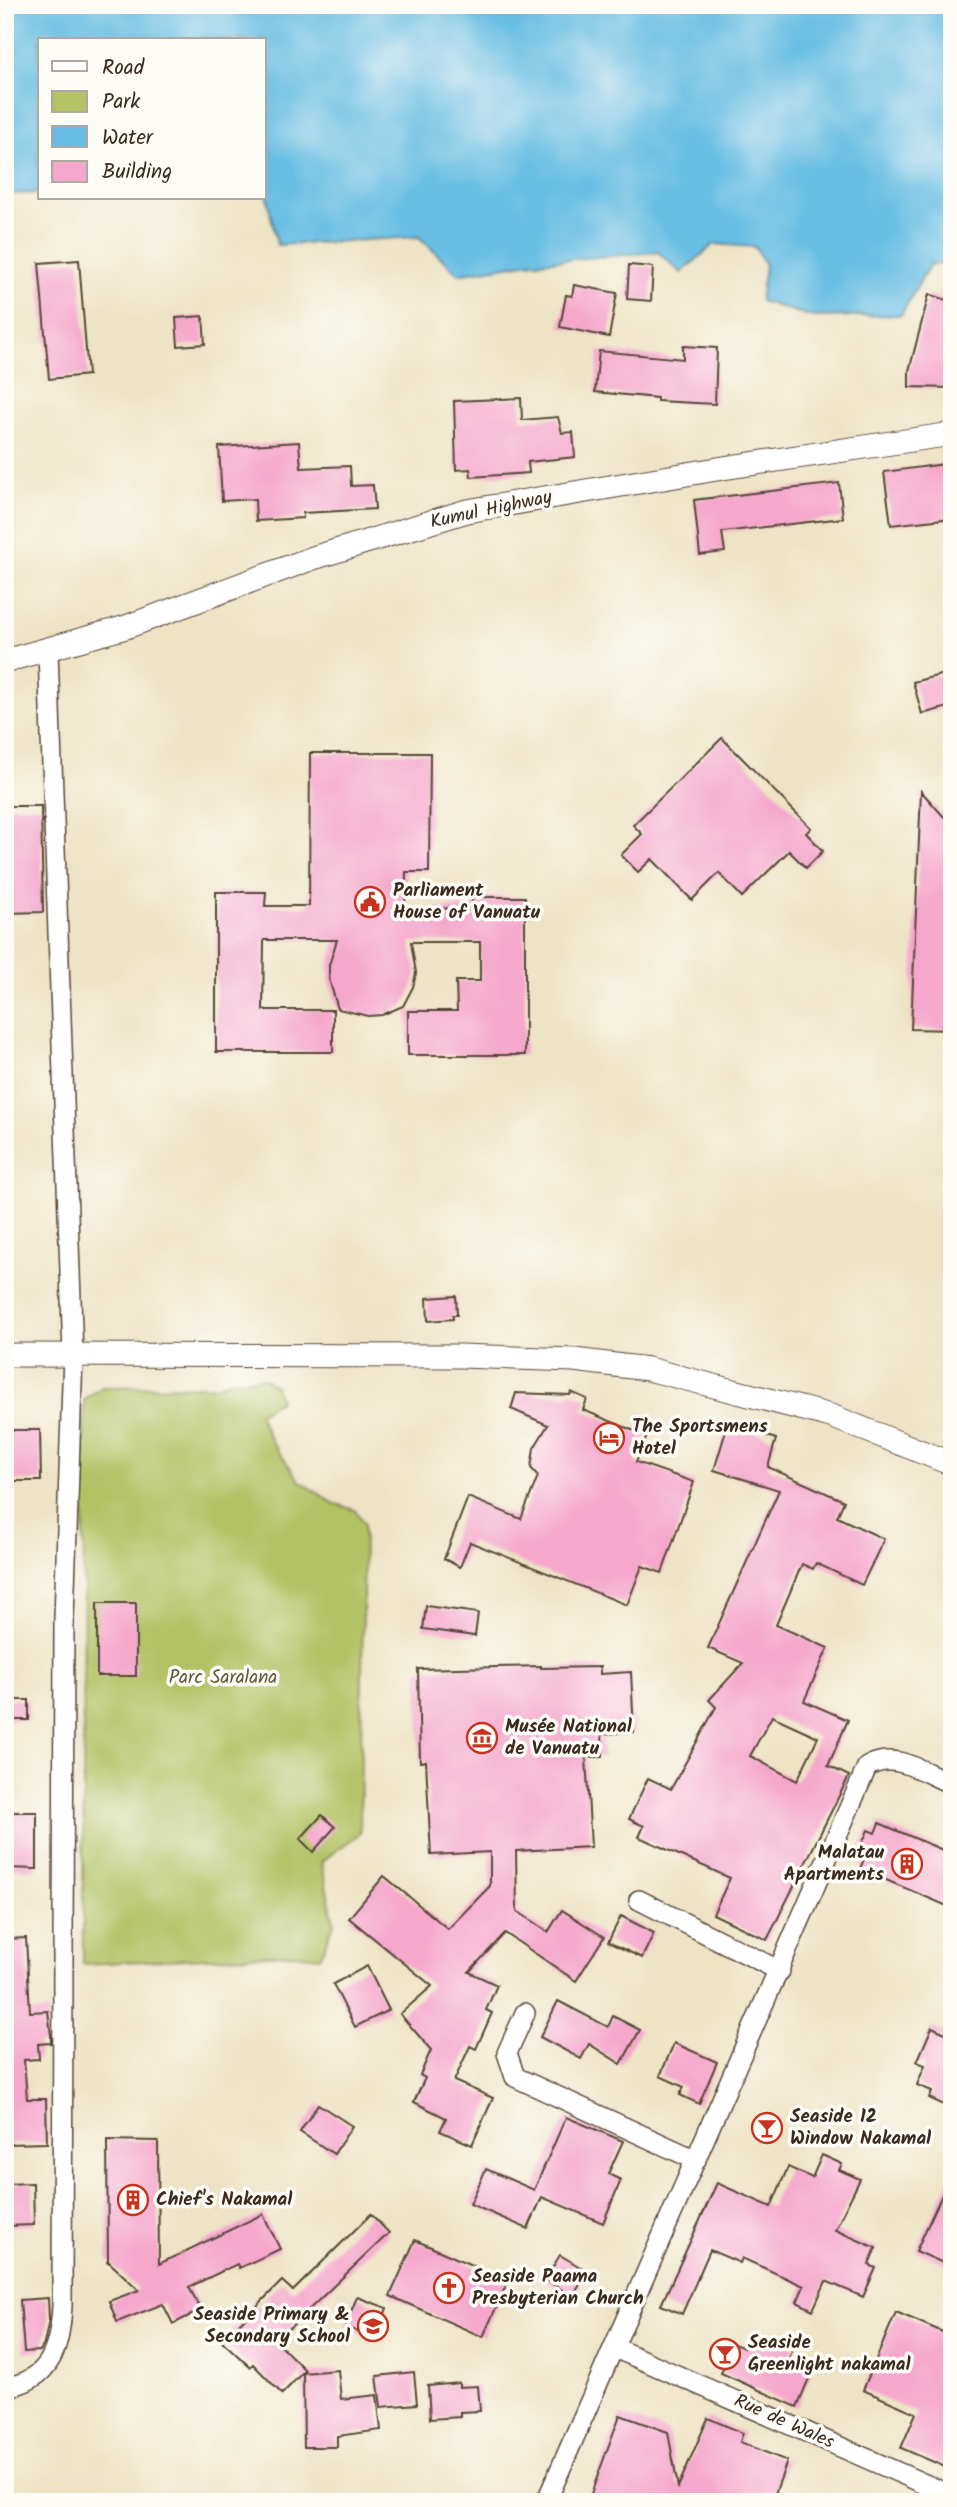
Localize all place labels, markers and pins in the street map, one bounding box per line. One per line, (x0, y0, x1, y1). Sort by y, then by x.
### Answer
place label: Parliament House of Vanuatu (393, 876, 541, 928)
public building icon: Parliament House of Vanuatu (353, 885, 387, 919)
place label: The Sportsmens Hotel (632, 1412, 768, 1464)
hotel icon: The Sportsmens Hotel (592, 1421, 626, 1455)
place label: Musée National de Vanuatu (505, 1712, 633, 1764)
museum icon: Musée National de Vanuatu (465, 1721, 499, 1755)
place label: Malatau Apartments (784, 1838, 885, 1890)
building icon: Malatau Apartments (890, 1847, 924, 1881)
place label: Seaside 12 Window Nakamal (790, 2102, 932, 2154)
bar icon: Seaside 12 Window Nakamal (750, 2111, 784, 2145)
building icon: Chief's Nakamal (116, 2183, 150, 2217)
place label: Chief's Nakamal (156, 2185, 293, 2215)
place label: Seaside Paama Presbyterian Church (472, 2262, 644, 2314)
church icon: Seaside Paama Presbyterian Church (432, 2271, 466, 2305)
place label: Seaside Primary & Secondary School (193, 2300, 351, 2352)
school or university icon: Seaside Primary & Secondary School (356, 2309, 390, 2343)
place label: Seaside Greenlight nakamal (748, 2328, 912, 2380)
bar icon: Seaside Greenlight nakamal (708, 2337, 742, 2371)

